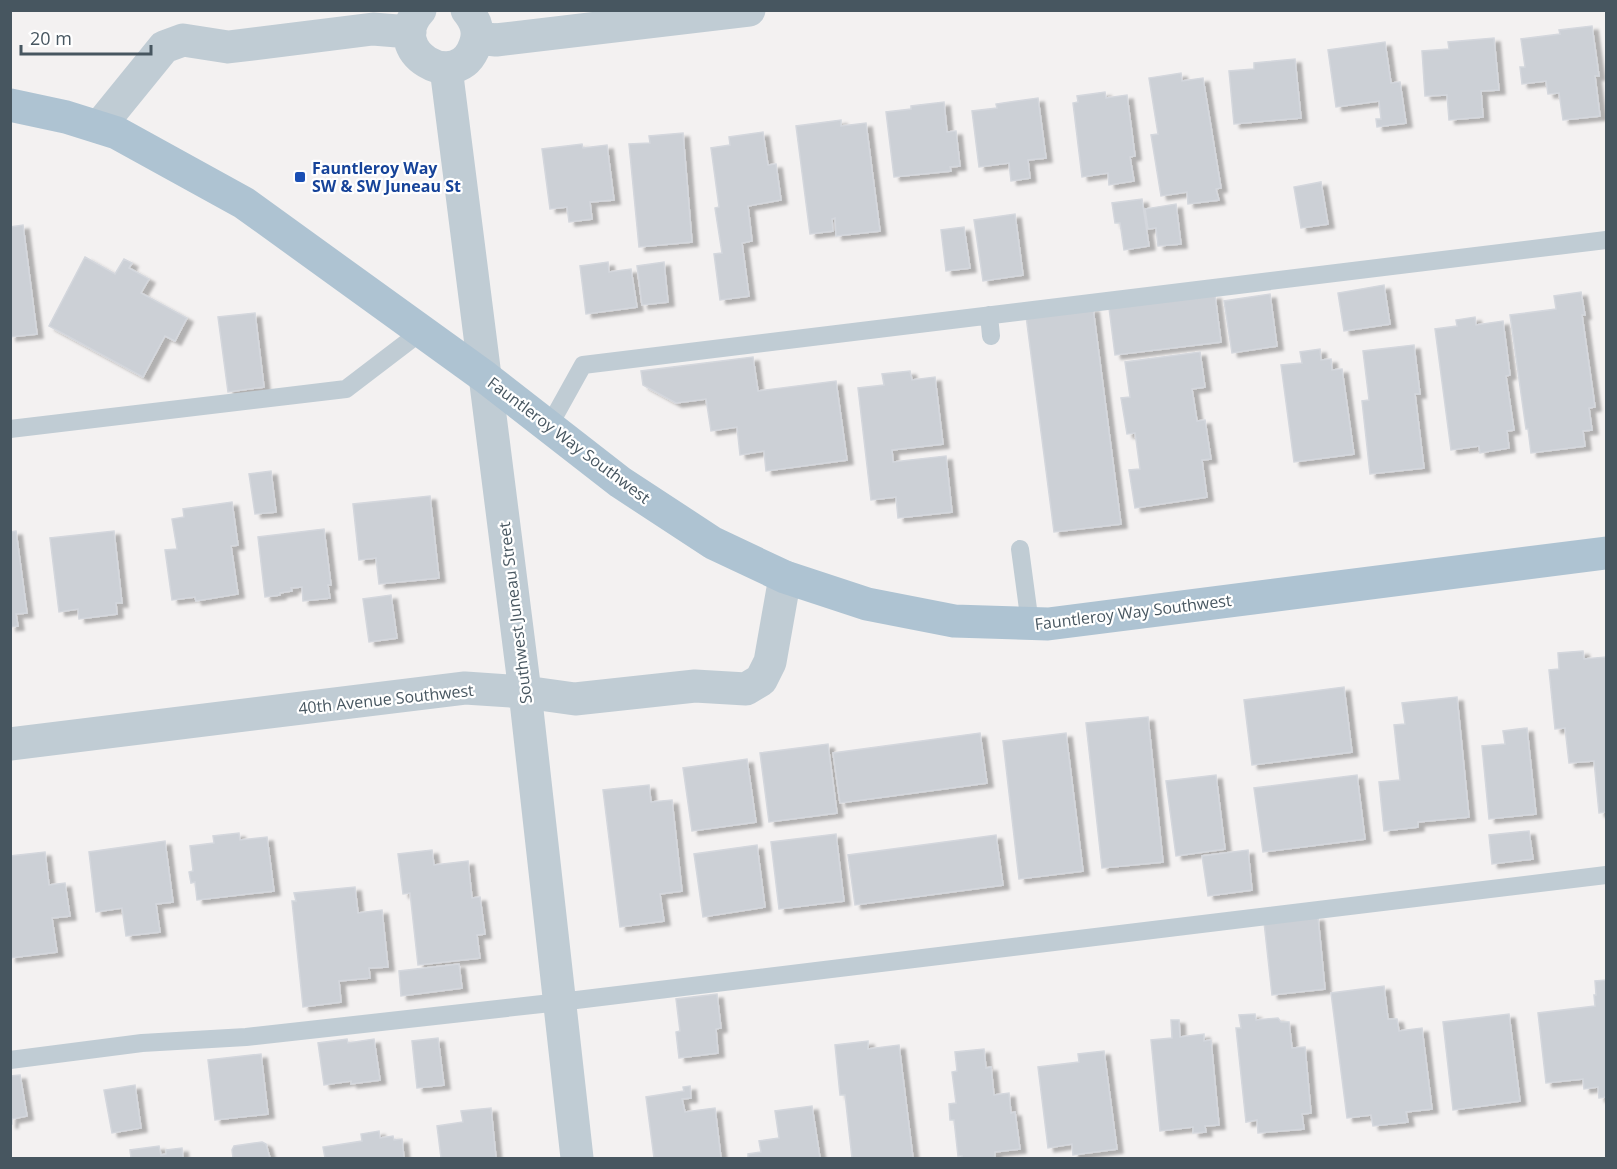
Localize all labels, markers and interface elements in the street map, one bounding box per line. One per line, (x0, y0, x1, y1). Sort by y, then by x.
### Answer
scale bar (21, 18, 152, 56)
text: 20 m (30, 26, 72, 50)
place label: Fauntleroy Way SW & SW Juneau St (312, 157, 461, 197)
marker: Fauntleroy Way SW & SW Juneau St (293, 170, 307, 184)
street label: Fauntleroy Way Southwest (483, 372, 655, 509)
street label: Southwest Juneau Street (493, 521, 537, 705)
street label: Fauntleroy Way Southwest (1033, 589, 1233, 635)
street label: 40th Avenue Southwest (297, 679, 475, 719)

